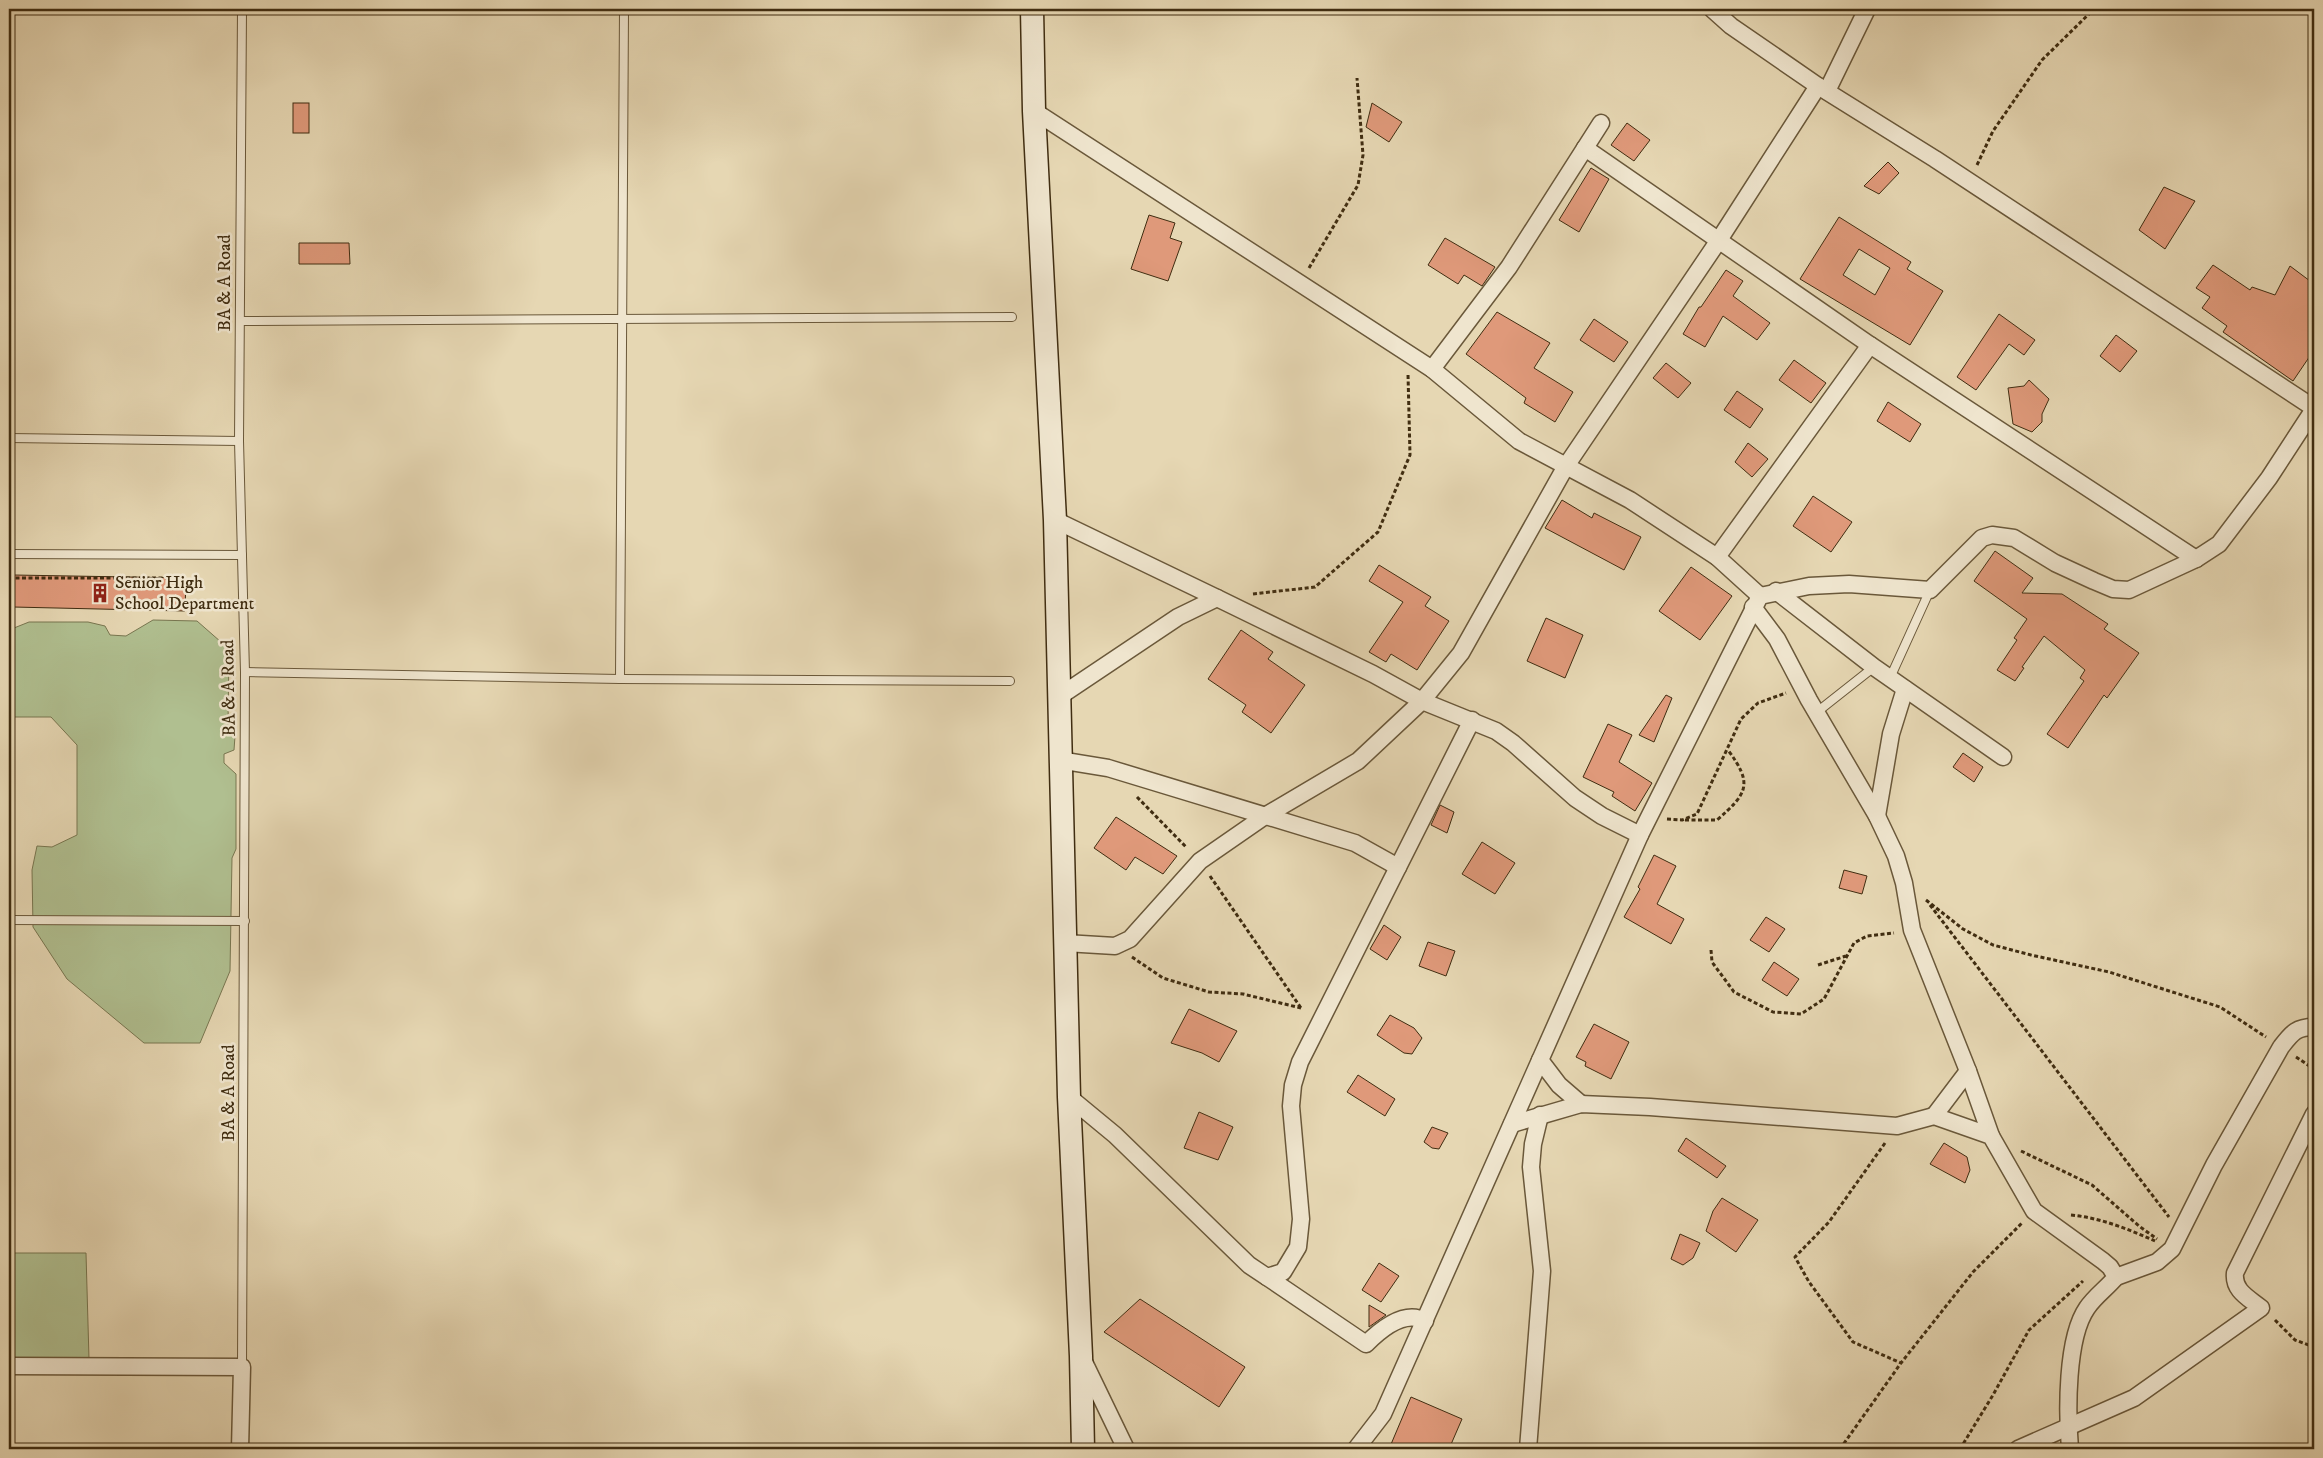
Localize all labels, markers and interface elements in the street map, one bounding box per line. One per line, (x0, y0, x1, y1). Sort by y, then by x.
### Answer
street label: BA & A Road (214, 234, 236, 332)
place label: Senior High School Department (115, 572, 255, 615)
building icon: Senior High School Department (89, 582, 111, 604)
street label: BA & A Road (217, 639, 241, 737)
street label: BA & A Road (218, 1044, 240, 1142)

